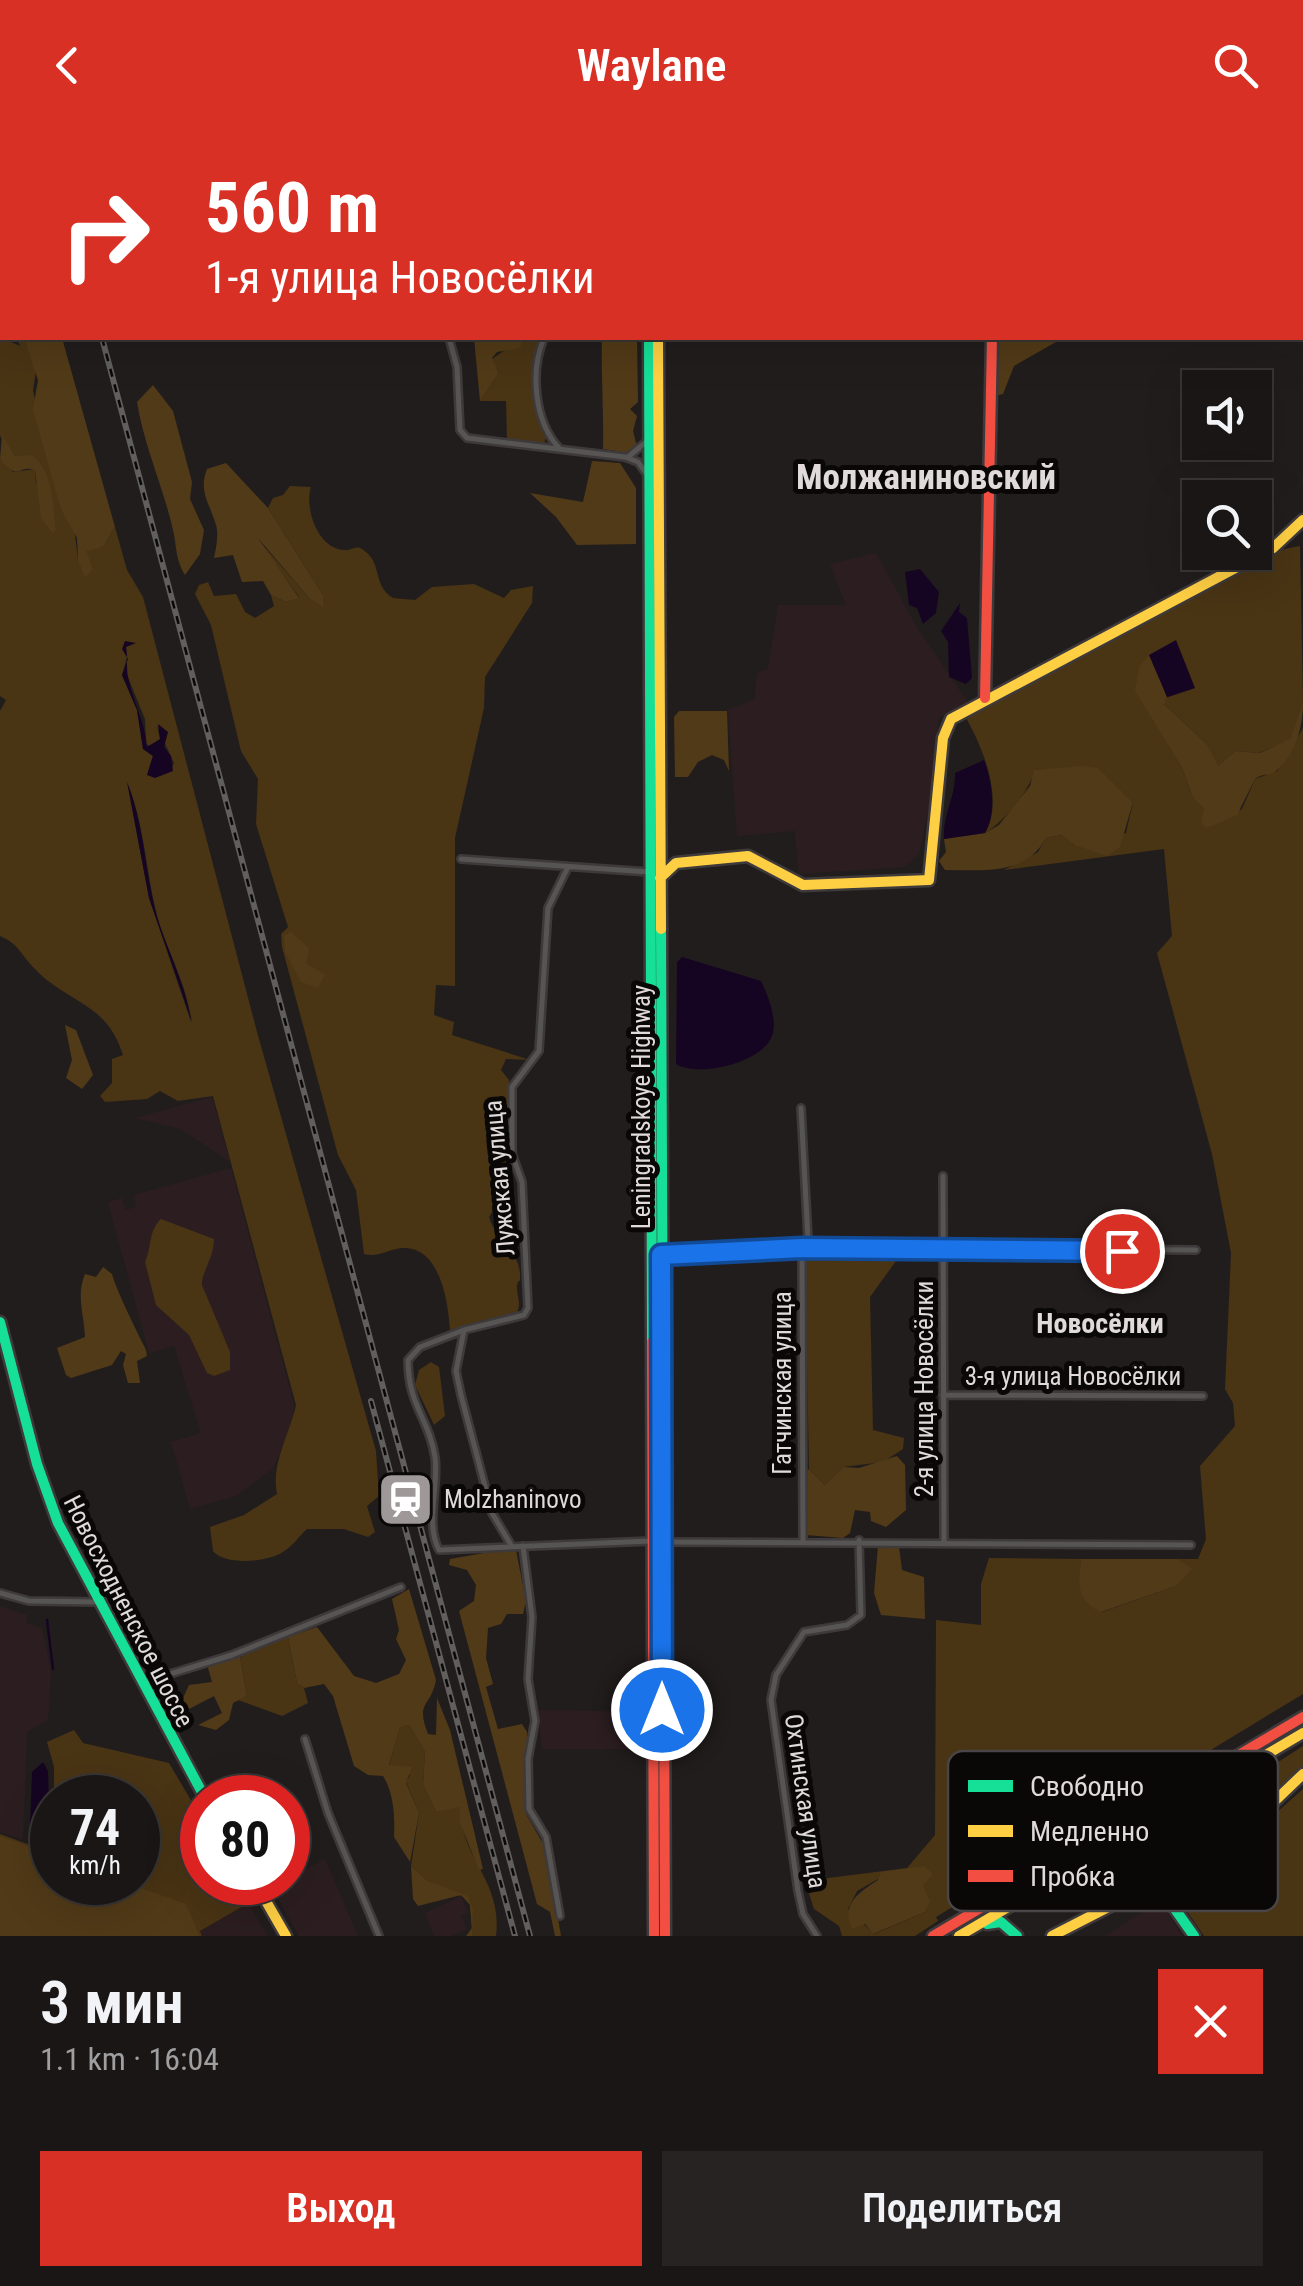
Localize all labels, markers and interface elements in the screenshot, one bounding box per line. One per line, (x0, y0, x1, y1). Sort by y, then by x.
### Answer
icon: back (40, 38, 95, 93)
icon: search (1208, 38, 1263, 93)
text: Waylane (577, 39, 726, 92)
text: 560 m (205, 167, 379, 249)
icon: right (40, 170, 170, 300)
text: 1-я улица Новосёлки (205, 251, 595, 304)
map controls (1182, 370, 1272, 570)
button: sound (1182, 370, 1272, 460)
district label: Молжаниновский (796, 457, 1056, 498)
button: search (1182, 480, 1272, 570)
street label: Leningradskoye Highway (627, 985, 656, 1229)
street label: Лужская улица (478, 1099, 521, 1257)
pin (1080, 1209, 1165, 1294)
icon: arrive (1095, 1224, 1150, 1279)
street label: 2-я улица Новосёлки (910, 1281, 939, 1497)
street label: Гатчинская улица (768, 1291, 797, 1475)
district label: Новосёлки (1036, 1307, 1164, 1340)
street label: 3-я улица Новосёлки (965, 1362, 1181, 1391)
station icon: Molzhaninovo (375, 1469, 435, 1529)
place label: Molzhaninovo (444, 1485, 582, 1514)
street label: Новосходненское шоссе (58, 1491, 200, 1732)
position arrow (610, 1658, 714, 1762)
street label: Охтинская улица (779, 1712, 832, 1890)
legend (948, 1751, 1278, 1911)
text: Свободно (1030, 1770, 1144, 1803)
speed limit sign: 80 (180, 1775, 310, 1905)
text: 74 (70, 1799, 120, 1857)
text: Медленно (1030, 1815, 1149, 1848)
text: km/h (69, 1851, 121, 1880)
text: Пробка (1030, 1860, 1115, 1893)
text: 3 мин (40, 1967, 184, 2038)
button: close (1158, 1969, 1263, 2074)
text: 1.1 km · 16:04 (40, 2040, 219, 2078)
button: Выход (40, 2151, 642, 2266)
button: Поделиться (662, 2151, 1263, 2266)

